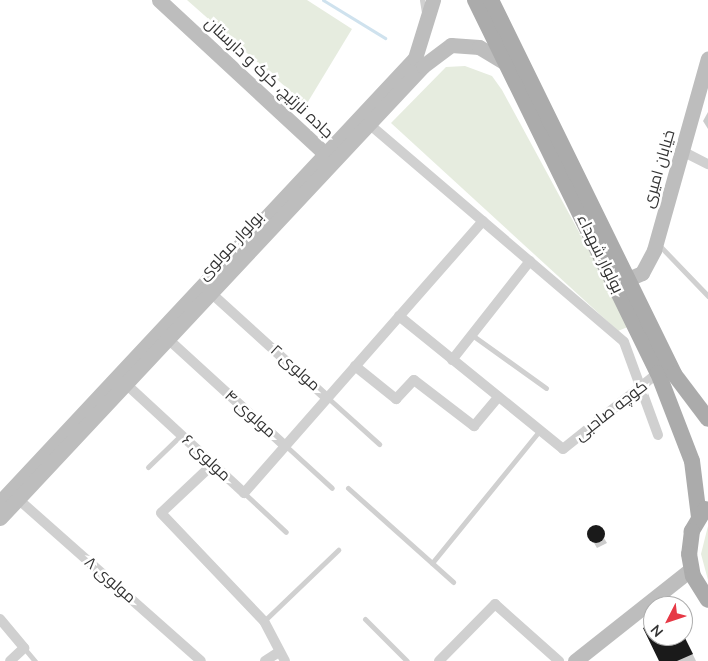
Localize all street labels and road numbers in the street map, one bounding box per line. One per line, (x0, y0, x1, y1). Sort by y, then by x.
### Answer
street label: جاده نارتیچ، کرک و دارستان (201, 14, 337, 142)
street label: خیابان امیری (639, 128, 679, 210)
street label: بولوار مولوی (194, 208, 268, 284)
street label: بولوار شهداء (573, 212, 627, 296)
street label: مولوی ۲ (266, 341, 324, 395)
street label: کوچه صاحبی (571, 377, 651, 445)
street label: مولوی ۴ (220, 386, 280, 442)
street label: مولوی ۶ (178, 431, 234, 485)
street label: مولوی ۸ (80, 553, 140, 607)

